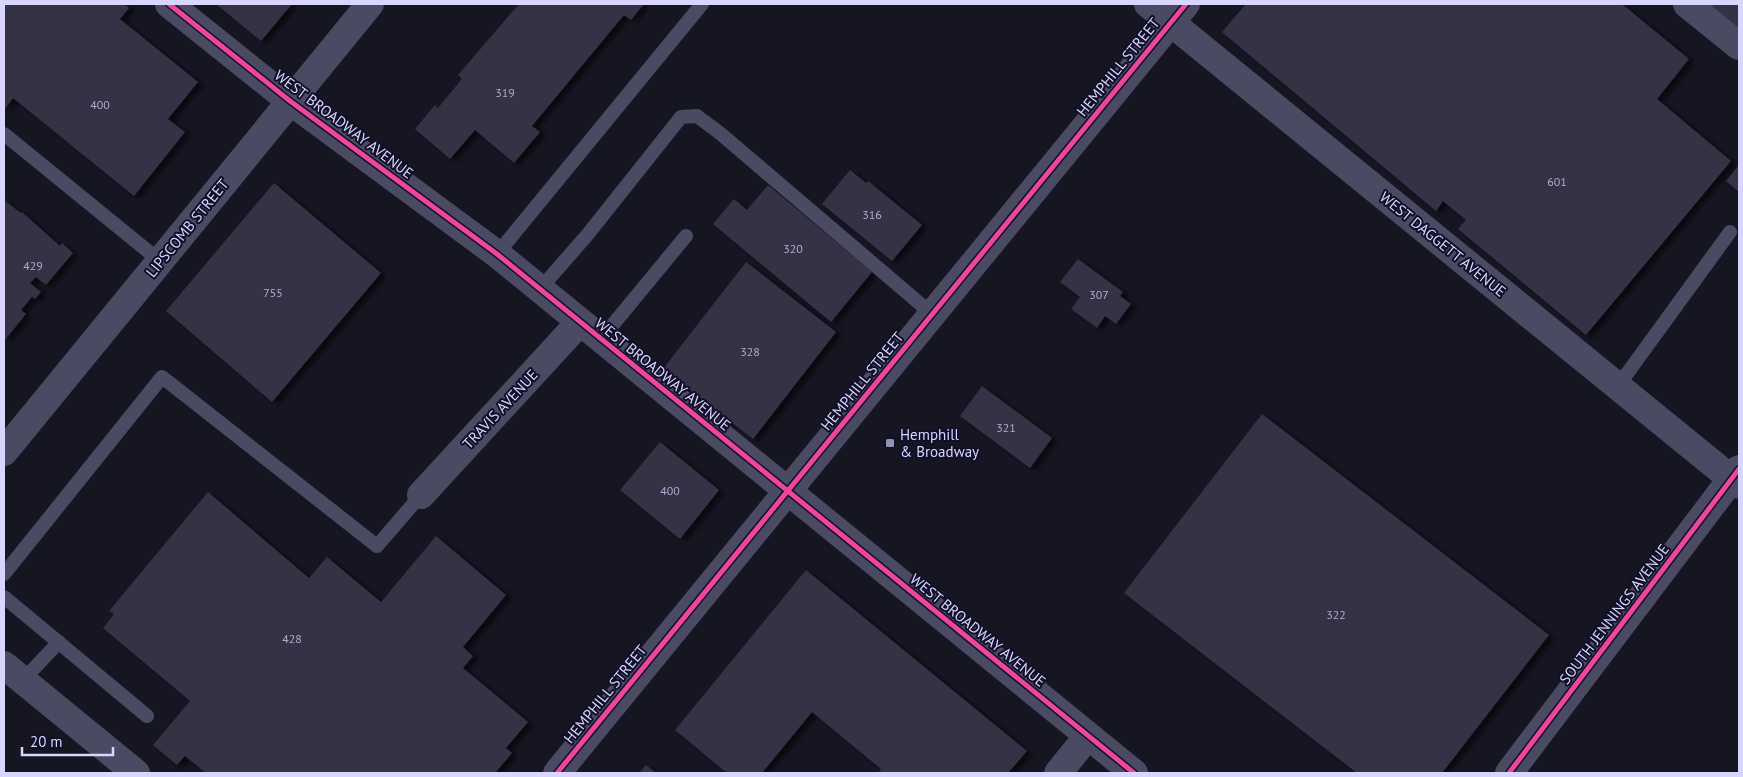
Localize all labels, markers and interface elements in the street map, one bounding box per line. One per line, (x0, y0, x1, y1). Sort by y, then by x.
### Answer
street label: HEMPHILL STREET (1072, 13, 1164, 120)
street label: WEST BROADWAY AVENUE (271, 65, 417, 183)
house number: 319 (495, 85, 515, 100)
house number: 400 (90, 97, 110, 112)
street label: LIPSCOMB STREET (141, 174, 233, 281)
house number: 601 (1547, 174, 1567, 189)
street label: WEST DAGGETT AVENUE (1376, 187, 1510, 301)
house number: 316 (862, 207, 882, 222)
house number: 320 (783, 241, 803, 256)
house number: 429 (23, 258, 43, 273)
house number: 755 (263, 285, 283, 300)
house number: 307 (1089, 287, 1109, 302)
street label: WEST BROADWAY AVENUE (591, 313, 735, 435)
street label: HEMPHILL STREET (816, 327, 908, 434)
house number: 328 (740, 344, 760, 359)
street label: TRAVIS AVENUE (458, 365, 542, 453)
house number: 321 (996, 420, 1016, 435)
place label: Hemphill & Broadway (900, 425, 979, 461)
marker: Hemphill & Broadway (884, 437, 896, 449)
house number: 400 (660, 483, 680, 498)
street label: SOUTH JENNINGS AVENUE (1555, 540, 1673, 688)
street label: WEST BROADWAY AVENUE (906, 569, 1050, 691)
house number: 322 (1326, 607, 1346, 622)
house number: 428 (282, 631, 302, 646)
street label: HEMPHILL STREET (559, 640, 651, 747)
scale bar (22, 724, 114, 756)
text: 20 m (30, 732, 63, 751)

